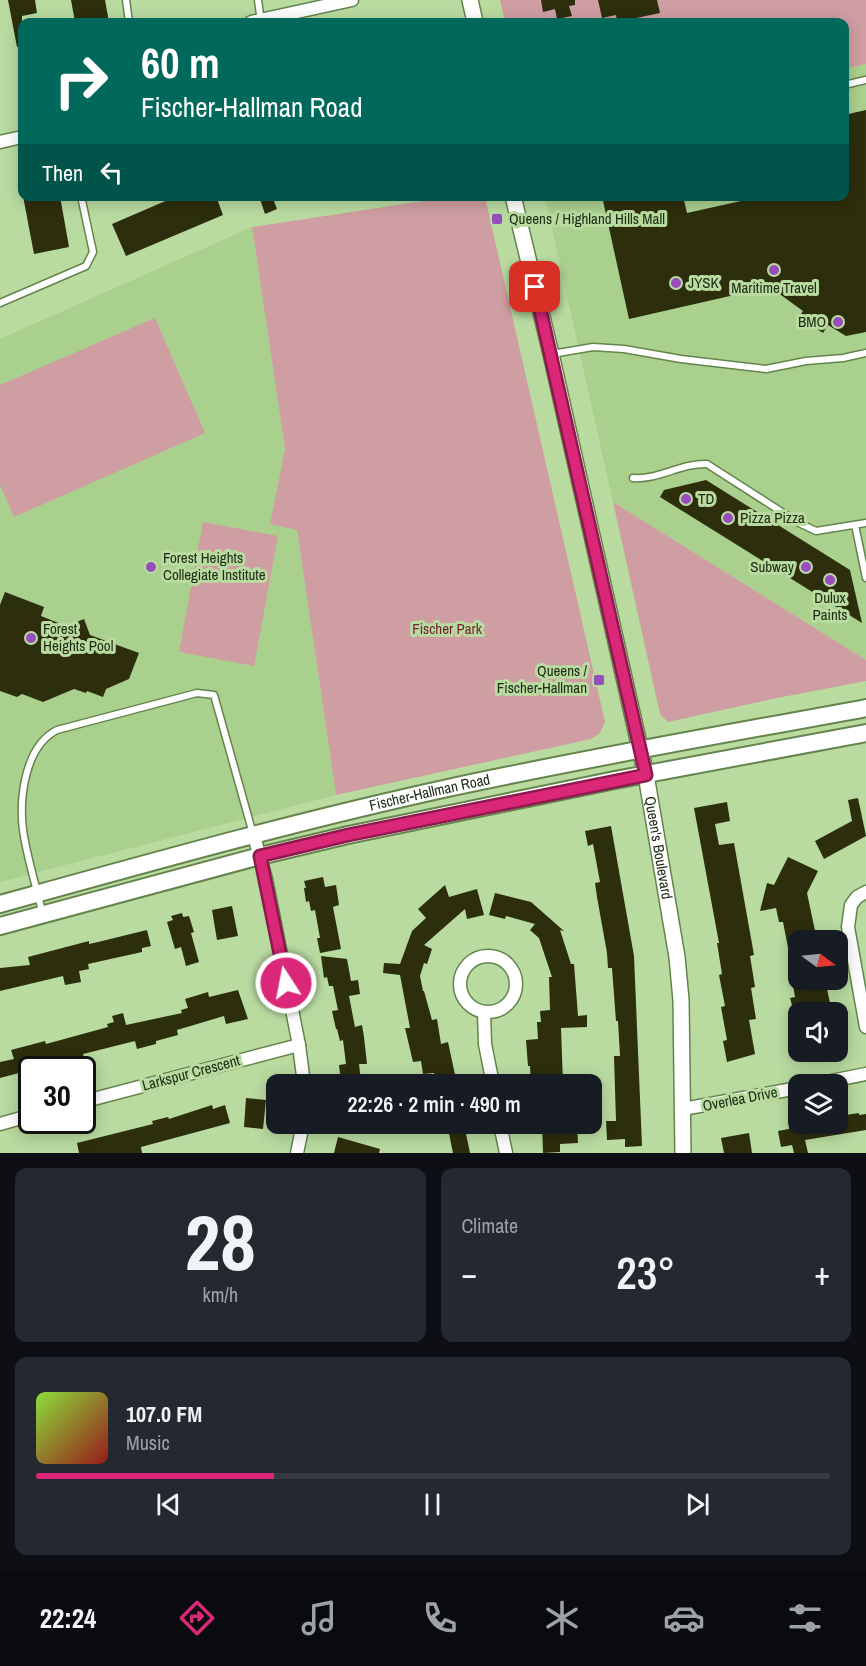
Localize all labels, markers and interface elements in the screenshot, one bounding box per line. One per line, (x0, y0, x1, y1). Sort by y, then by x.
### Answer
text: 60 m (141, 35, 220, 91)
icon: right (42, 42, 120, 120)
text: Fischer-Hallman Road (141, 89, 362, 125)
icon: left (95, 156, 128, 189)
text: Then (42, 158, 83, 188)
place label: Queens / Highland Hills Mall (509, 208, 665, 229)
marker: Queens / Highland Hills Mall (490, 212, 504, 226)
pin (509, 261, 560, 312)
marker: Maritime Travel (767, 263, 781, 277)
icon: arrive (518, 270, 551, 303)
place label: JYSK (688, 272, 720, 293)
marker: JYSK (669, 276, 683, 290)
place label: Maritime Travel (731, 277, 817, 298)
place label: BMO (798, 311, 826, 332)
marker: BMO (831, 315, 845, 329)
place label: TD (698, 488, 715, 509)
marker: TD (679, 492, 693, 506)
place label: Pizza Pizza (740, 507, 805, 528)
marker: Pizza Pizza (721, 511, 735, 525)
place label: Forest Heights Collegiate Institute (163, 547, 266, 585)
place label: Subway (750, 556, 795, 577)
marker: Forest Heights Collegiate Institute (144, 560, 158, 574)
marker: Subway (799, 560, 813, 574)
marker: Dulux Paints (823, 573, 837, 587)
place label: Dulux Paints (813, 587, 847, 625)
place label: Forest Heights Pool (43, 618, 113, 656)
park label: Fischer Park (412, 618, 483, 639)
marker: Forest Heights Pool (24, 631, 38, 645)
place label: Queens / Fischer-Hallman (497, 660, 588, 698)
marker: Queens / Fischer-Hallman (592, 673, 606, 687)
street label: Fischer-Hallman Road (367, 768, 492, 816)
street label: Queen's Boulevard (640, 795, 678, 901)
north arrow (788, 930, 848, 990)
map controls (788, 930, 848, 1134)
position arrow (254, 951, 318, 1015)
button: sound (788, 1002, 848, 1062)
street label: Larkspur Crescent (140, 1049, 243, 1096)
speed limit sign: 30 (18, 1056, 96, 1134)
button: layers (788, 1074, 848, 1134)
street label: Overlea Drive (701, 1081, 779, 1116)
text: 22:26 · 2 min · 490 m (347, 1089, 521, 1119)
text: 28 (185, 1189, 256, 1294)
text: Climate (462, 1212, 518, 1239)
text: 23° (616, 1242, 675, 1303)
text: − (462, 1251, 477, 1295)
text: + (814, 1251, 830, 1295)
text: km/h (202, 1281, 238, 1308)
text: 107.0 FM (126, 1399, 202, 1429)
text: Music (126, 1429, 170, 1456)
icon: previous (152, 1488, 185, 1521)
icon: pause (416, 1488, 449, 1521)
icon: next (681, 1488, 714, 1521)
icon: directions (176, 1597, 218, 1639)
icon: music (298, 1597, 340, 1639)
icon: phone (419, 1597, 461, 1639)
icon: climate (541, 1597, 583, 1639)
icon: car (663, 1597, 705, 1639)
icon: filters (784, 1597, 826, 1639)
text: 22:24 (40, 1600, 96, 1636)

